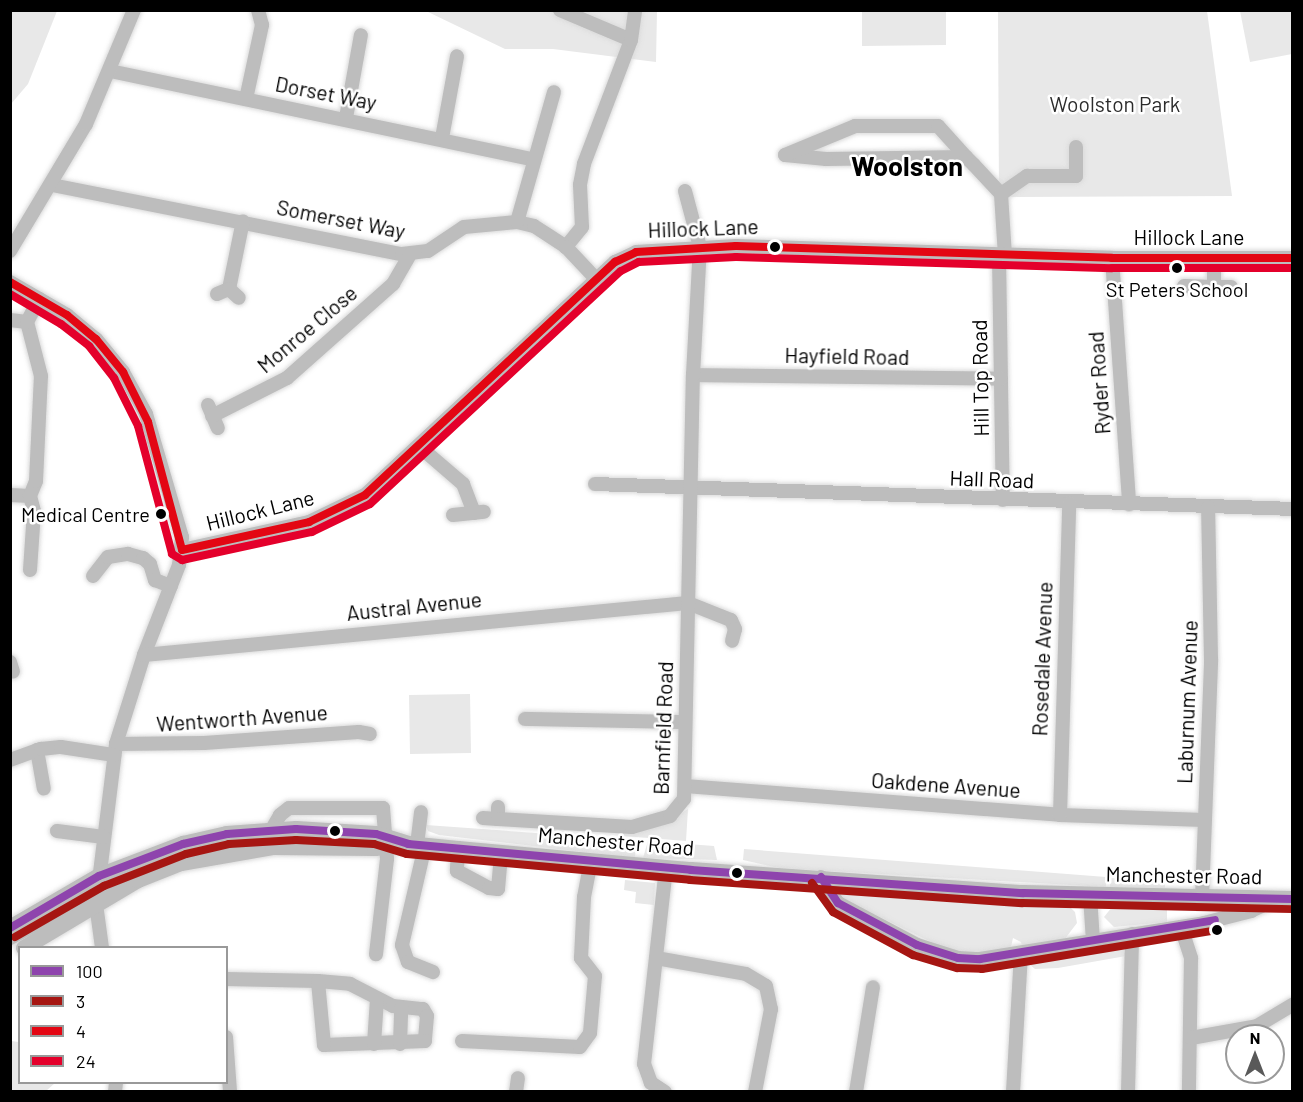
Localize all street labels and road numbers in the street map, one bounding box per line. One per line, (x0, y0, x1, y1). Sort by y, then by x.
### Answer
street label: Dorset Way (273, 71, 379, 115)
street label: Somerset Way (275, 194, 407, 244)
street label: Hillock Lane (647, 213, 759, 243)
street label: Hillock Lane (1134, 224, 1244, 250)
street label: Monroe Close (252, 280, 362, 378)
street label: Hill Top Road (966, 319, 994, 437)
street label: Ryder Road (1083, 331, 1115, 435)
street label: Hayfield Road (784, 342, 910, 370)
street label: Hall Road (949, 465, 1035, 493)
street label: Hillock Lane (203, 484, 317, 536)
street label: Rosedale Avenue (1027, 581, 1057, 737)
street label: Austral Avenue (345, 586, 483, 626)
street label: Laburnum Avenue (1172, 620, 1202, 784)
street label: Barnfield Road (648, 661, 678, 795)
street label: Wentworth Avenue (156, 699, 328, 737)
street label: Oakdene Avenue (870, 767, 1022, 803)
street label: Manchester Road (537, 822, 695, 860)
street label: Manchester Road (1105, 861, 1263, 889)

